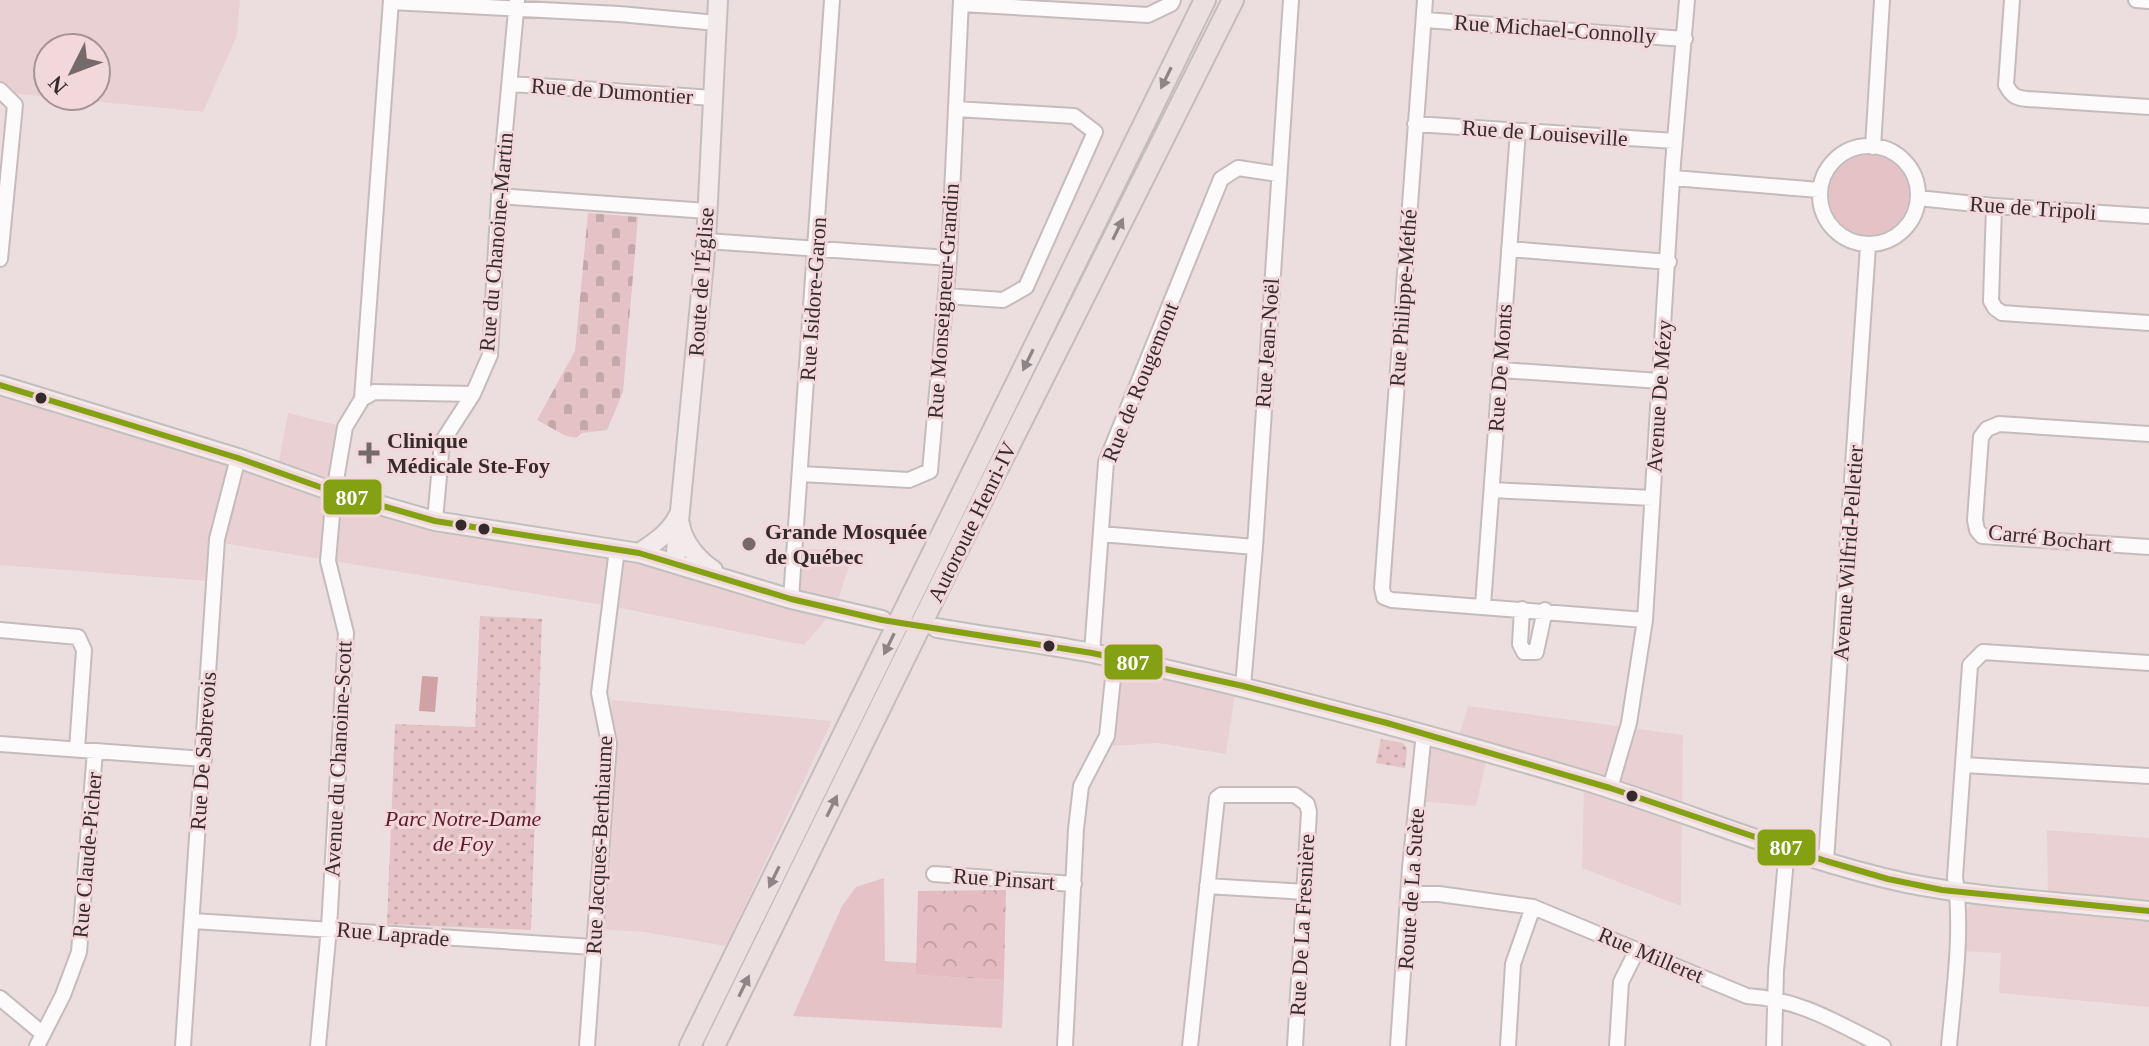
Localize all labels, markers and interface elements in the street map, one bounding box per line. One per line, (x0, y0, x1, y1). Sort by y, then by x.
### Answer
street label: Rue Michael-Connolly (1453, 9, 1657, 49)
north arrow (32, 32, 112, 112)
one-way arrow (1159, 66, 1173, 89)
text: N (43, 71, 72, 99)
street label: Rue de Dumontier (530, 73, 695, 109)
street label: Rue de Louiseville (1461, 115, 1629, 151)
street label: Rue du Chanoine-Martin (474, 131, 518, 353)
street label: Rue Monseigneur-Grandin (922, 182, 964, 420)
street label: Rue de Tripoli (1969, 191, 2097, 225)
street label: Route de l'Église (683, 207, 719, 357)
street label: Rue Philippe-Méthé (1384, 208, 1422, 388)
street label: Rue Isidore-Garon (795, 216, 831, 382)
one-way arrow (1111, 218, 1125, 241)
street label: Rue Jean-Noël (1250, 277, 1284, 409)
street label: Rue de Rougemont (1097, 299, 1183, 465)
street label: Rue De Monts (1483, 303, 1517, 433)
street label: Avenue De Mézy (1641, 319, 1677, 473)
one-way arrow (1021, 348, 1035, 371)
unlabelled marker (33, 390, 49, 406)
place label: Clinique Médicale Ste-Foy (387, 428, 550, 478)
street label: Autoroute Henri-IV (922, 438, 1022, 606)
marker: Clinique Médicale Ste-Foy (358, 442, 380, 464)
street label: Avenue Wilfrid-Pelletier (1828, 444, 1868, 662)
line badge: 807 (322, 478, 383, 516)
text: 807 (336, 485, 369, 510)
unlabelled marker (453, 517, 469, 533)
place label: Grande Mosquée de Québec (765, 519, 927, 569)
street label: Carré Bochart (1987, 519, 2113, 557)
unlabelled marker (476, 521, 492, 537)
marker: Grande Mosquée de Québec (740, 535, 758, 553)
one-way arrow (882, 632, 896, 655)
unlabelled marker (1041, 638, 1057, 654)
street label: Avenue du Chanoine-Scott (319, 640, 357, 878)
line badge: 807 (1103, 643, 1164, 681)
text: 807 (1117, 650, 1150, 675)
street label: Rue De Sabrevois (185, 671, 221, 831)
street label: Rue Jacques-Berthiaume (581, 735, 617, 955)
street label: Rue Claude-Picher (67, 770, 107, 939)
unlabelled marker (1624, 788, 1640, 804)
one-way arrow (825, 794, 839, 817)
park label: Parc Notre-Dame de Foy (384, 806, 542, 856)
street label: Route de La Suète (1393, 807, 1429, 971)
line badge: 807 (1756, 828, 1817, 867)
street label: Rue De La Fresnière (1285, 833, 1319, 1017)
text: 807 (1770, 835, 1803, 860)
street label: Rue Pinsart (952, 863, 1056, 895)
one-way arrow (767, 865, 781, 888)
street label: Rue Laprade (336, 917, 450, 951)
street label: Rue Milleret (1595, 922, 1707, 988)
one-way arrow (737, 974, 750, 997)

